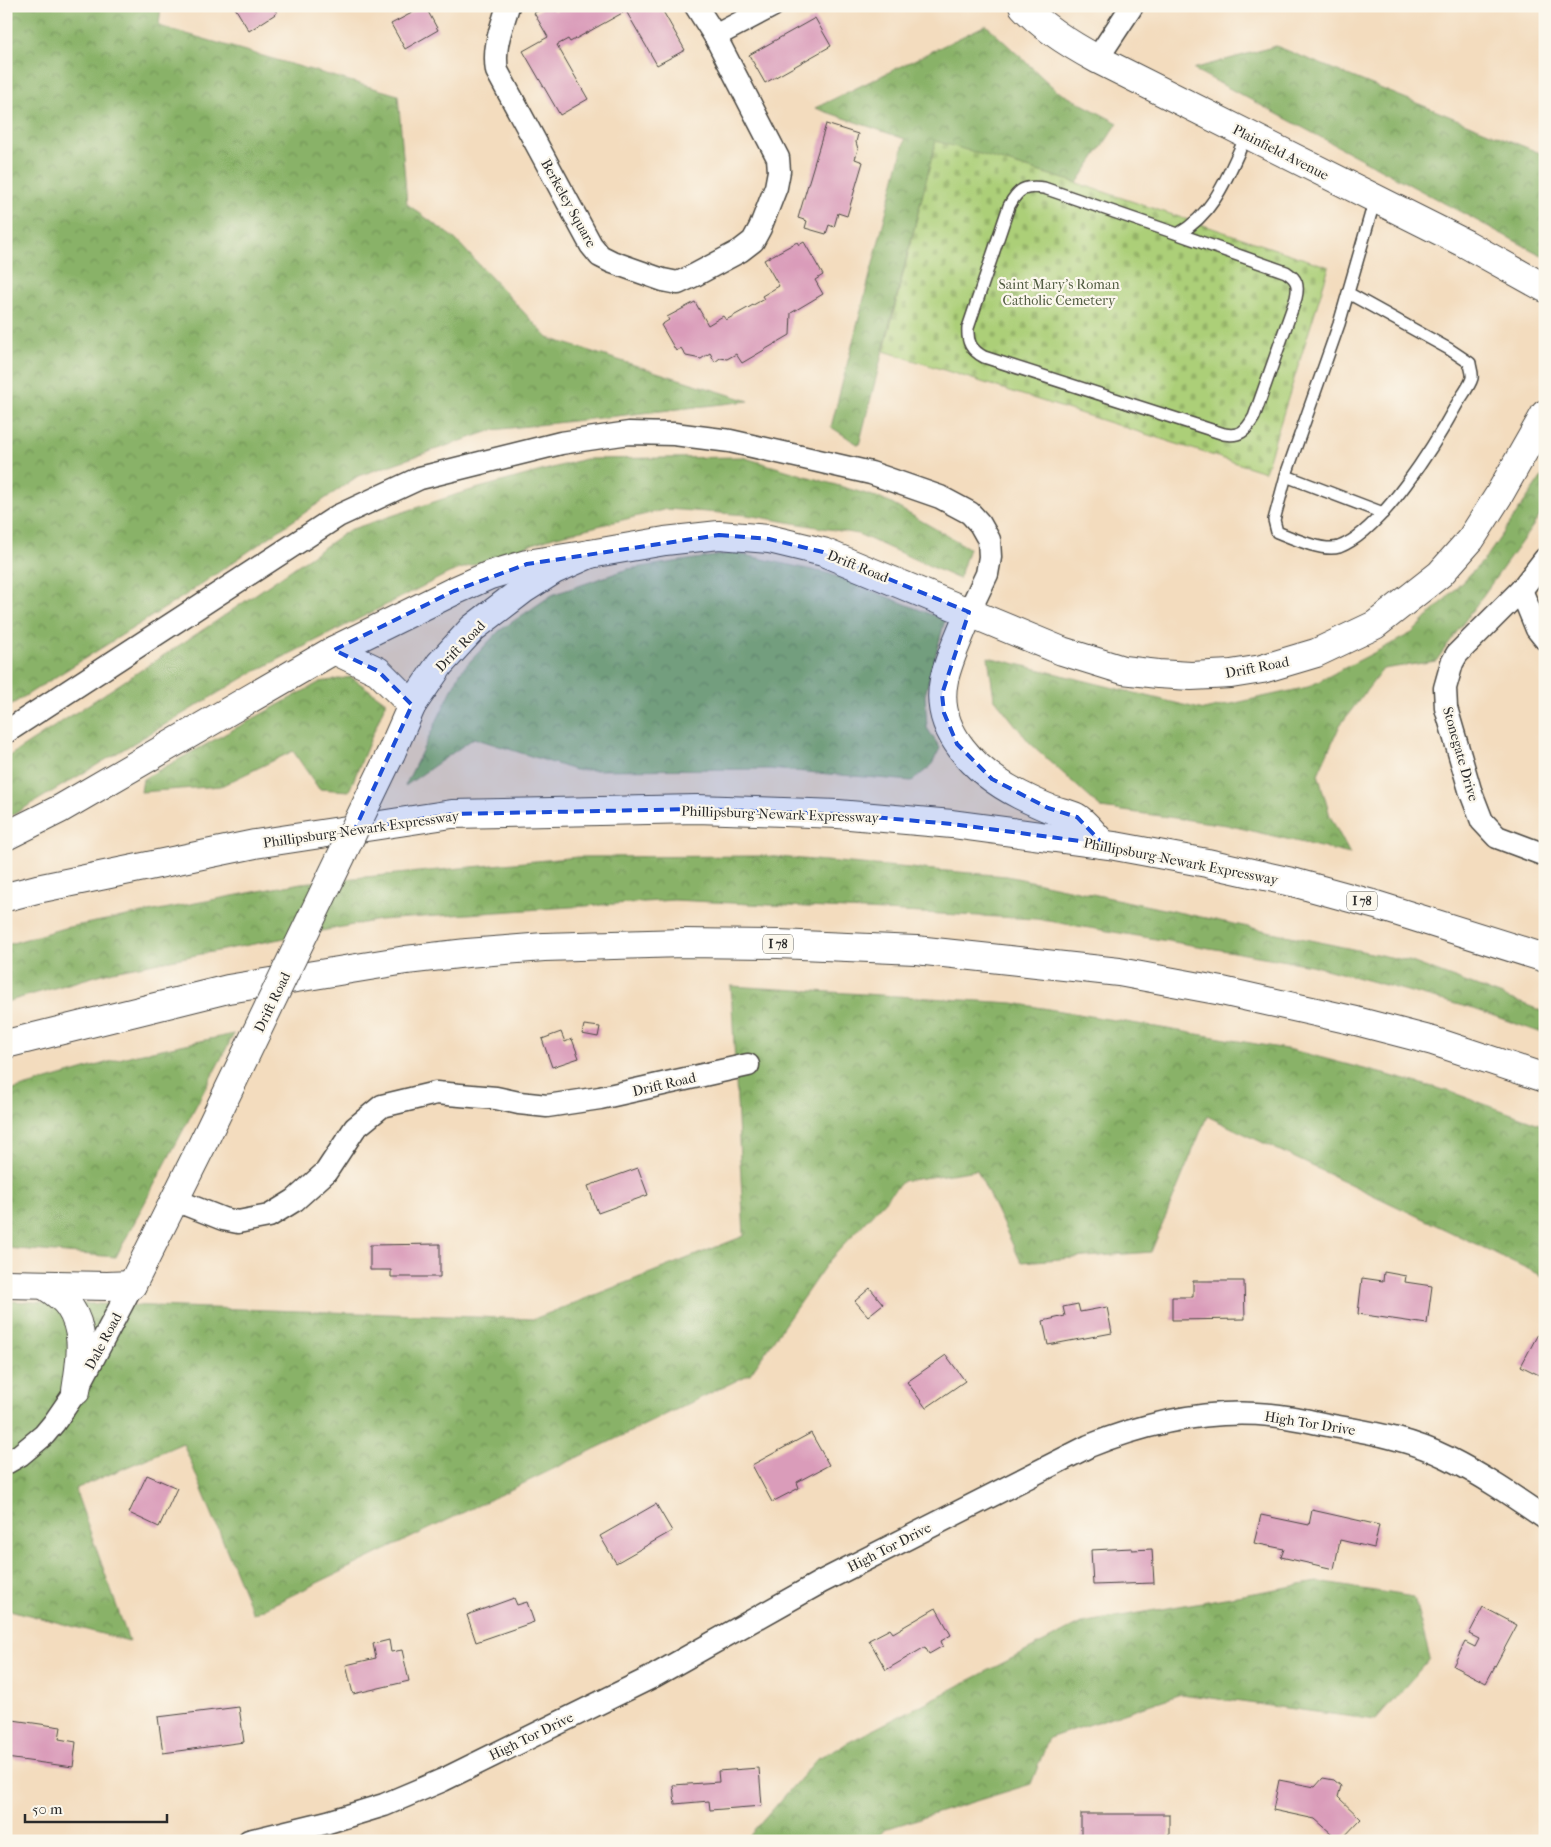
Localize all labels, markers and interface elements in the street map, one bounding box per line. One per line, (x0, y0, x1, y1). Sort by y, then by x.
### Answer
street label: Plainfield Avenue (1230, 121, 1332, 184)
street label: Berkeley Square (537, 156, 600, 250)
park label: Saint Mary's Roman Catholic Cemetery (998, 276, 1120, 309)
street label: Drift Road (825, 546, 891, 587)
street label: Drift Road (432, 617, 489, 675)
street label: Drift Road (1224, 653, 1291, 682)
street label: Stonegate Drive (1439, 705, 1482, 803)
street label: Phillipsburg-Newark Expressway (681, 803, 880, 826)
street label: Phillipsburg-Newark Expressway (262, 807, 461, 852)
street label: Phillipsburg-Newark Expressway (1082, 834, 1280, 889)
road number: I 78 (1347, 891, 1377, 910)
road number: I 78 (763, 934, 793, 954)
street label: Drift Road (251, 969, 294, 1035)
street label: Drift Road (631, 1069, 698, 1100)
street label: Dale Road (81, 1310, 126, 1373)
street label: High Tor Drive (1263, 1408, 1357, 1439)
street label: High Tor Drive (844, 1519, 934, 1576)
street label: High Tor Drive (486, 1709, 576, 1764)
scale bar (25, 1792, 168, 1824)
text: 50 m (32, 1800, 63, 1818)

